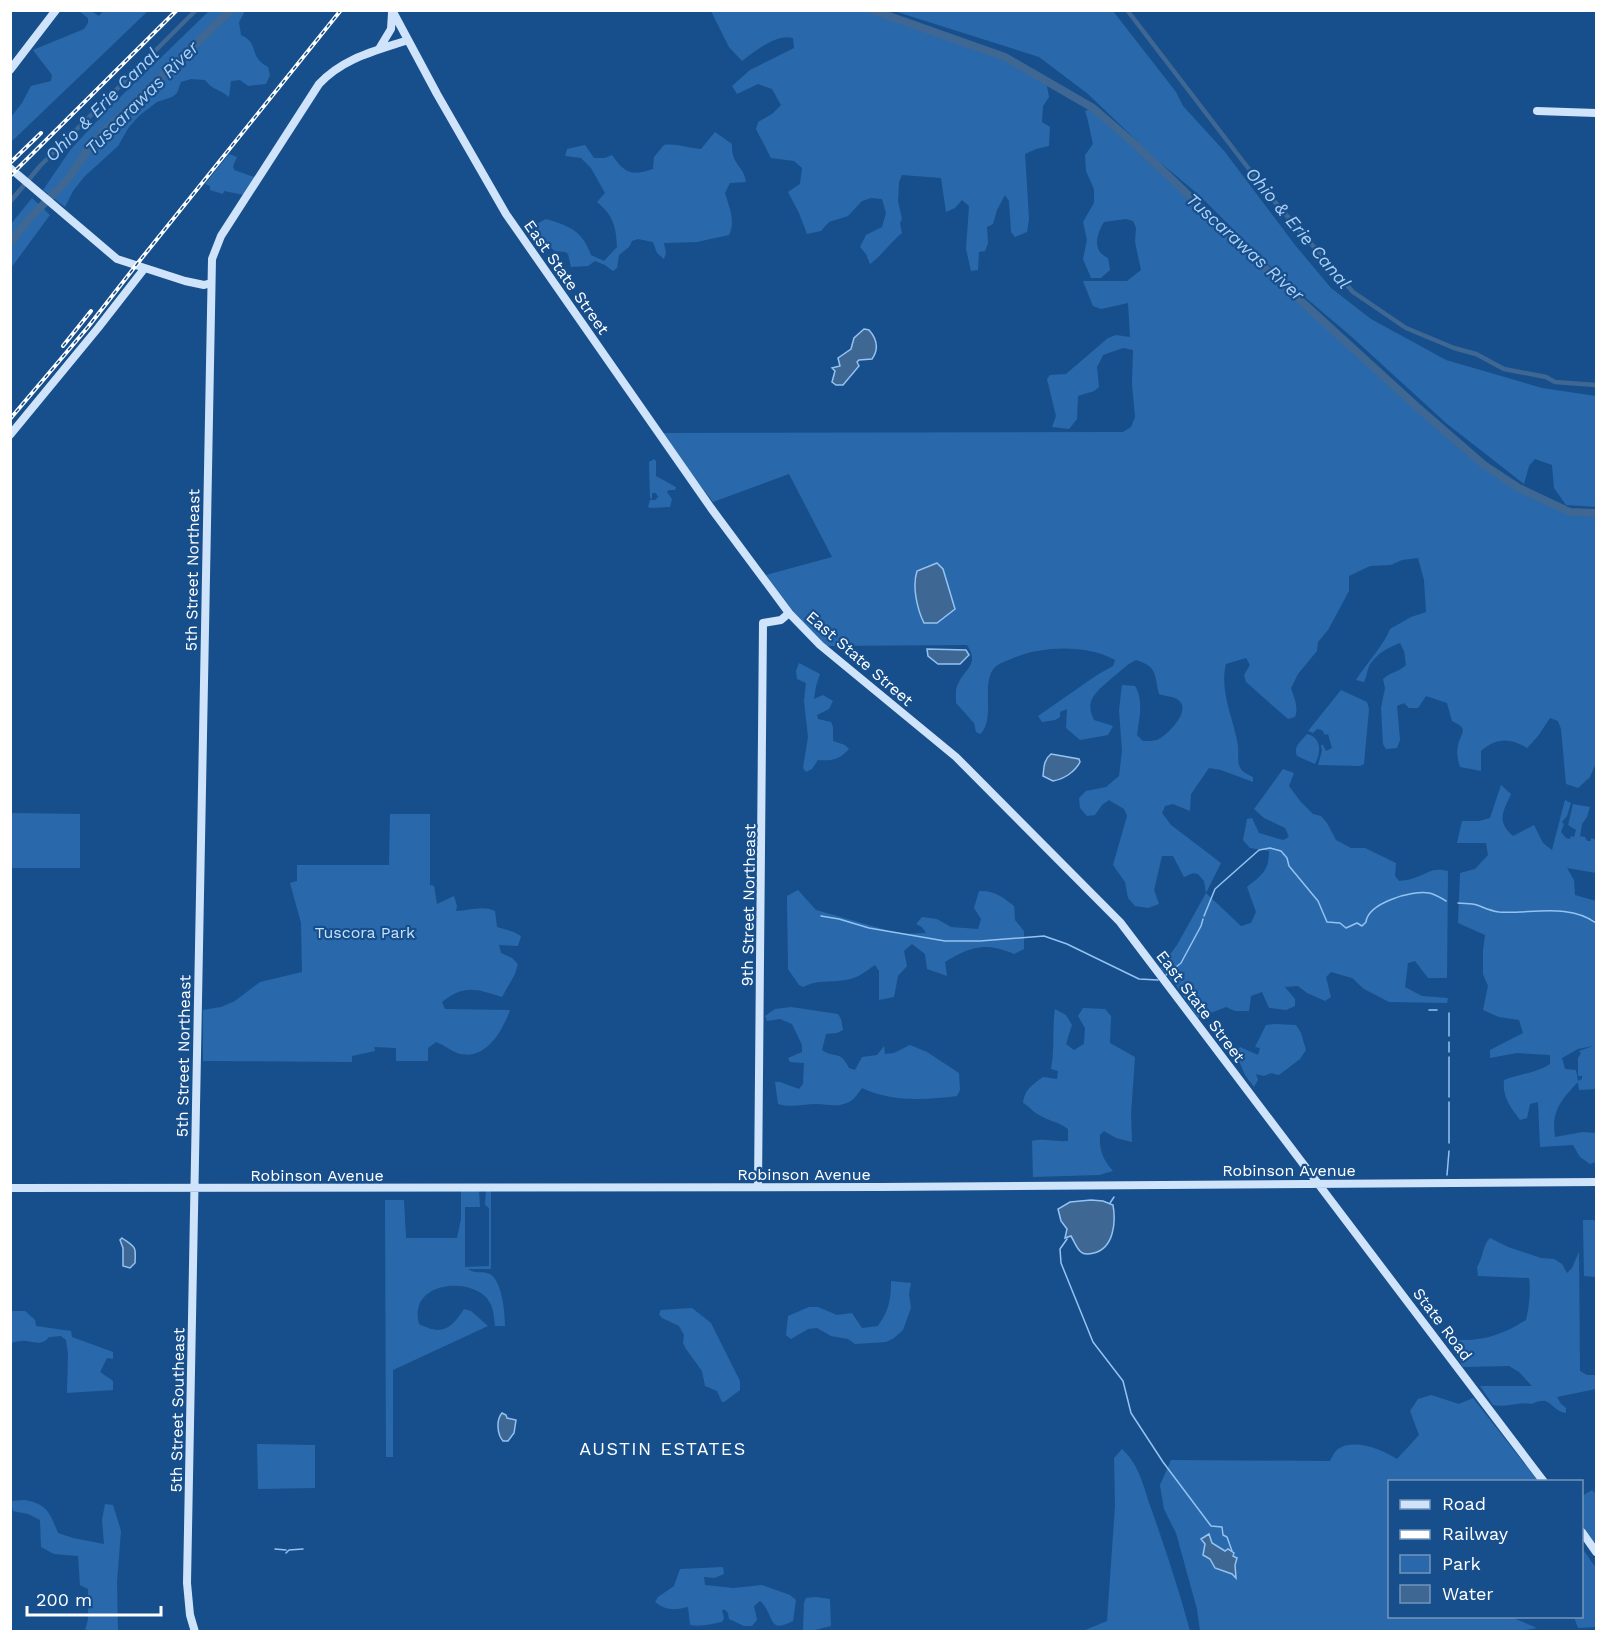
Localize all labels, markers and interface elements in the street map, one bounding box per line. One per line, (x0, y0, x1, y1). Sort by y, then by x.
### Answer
water label: Tuscarawas River (81, 36, 203, 158)
water label: Ohio & Erie Canal (40, 43, 163, 166)
water label: Ohio & Erie Canal (1241, 163, 1355, 293)
water label: Tuscarawas River (1182, 188, 1309, 306)
street label: East State Street (520, 217, 613, 338)
street label: 5th Street Northeast (182, 488, 203, 651)
street label: East State Street (802, 607, 917, 710)
street label: 9th Street Northeast (738, 823, 759, 987)
park label: Tuscora Park (315, 923, 415, 942)
street label: East State Street (1152, 947, 1249, 1066)
street label: 5th Street Northeast (173, 974, 194, 1137)
street label: Robinson Avenue (1222, 1161, 1356, 1180)
street label: Robinson Avenue (737, 1165, 871, 1184)
street label: Robinson Avenue (250, 1166, 384, 1185)
street label: State Road (1409, 1284, 1476, 1364)
street label: 5th Street Southeast (167, 1327, 188, 1493)
district label: AUSTIN ESTATES (579, 1438, 747, 1459)
legend (1388, 1480, 1583, 1618)
text: Road (1442, 1493, 1486, 1514)
text: Railway (1442, 1523, 1509, 1544)
text: Park (1442, 1553, 1481, 1574)
scale bar (27, 1579, 160, 1617)
text: Water (1442, 1583, 1494, 1604)
text: 200 m (36, 1589, 92, 1610)

